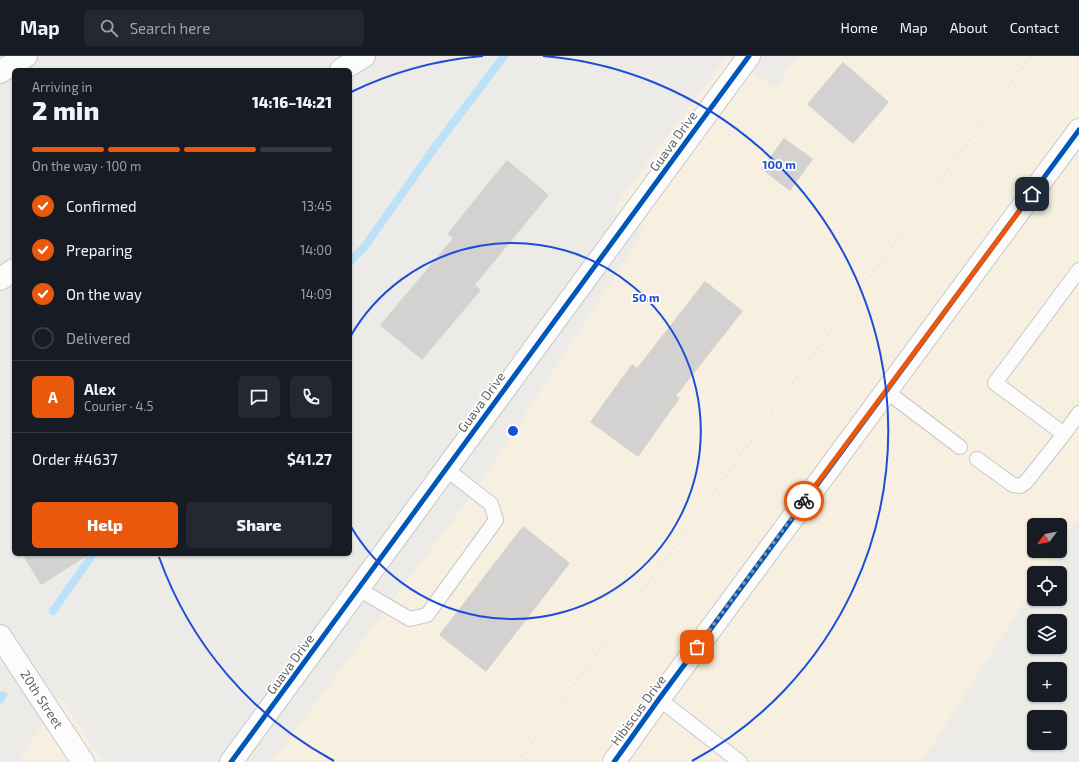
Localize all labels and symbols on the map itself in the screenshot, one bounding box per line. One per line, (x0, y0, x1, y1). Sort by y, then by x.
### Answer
street label: Guava Drive (646, 108, 700, 174)
text: 100 m (762, 157, 796, 171)
pin (1015, 177, 1049, 211)
text: 50 m (632, 290, 660, 304)
street label: Guava Drive (454, 369, 508, 435)
centre of rings (506, 424, 520, 438)
courier (784, 481, 824, 521)
north arrow (1027, 518, 1067, 558)
pin (680, 630, 714, 664)
street label: Guava Drive (263, 631, 317, 697)
street label: 20th Street (17, 667, 67, 731)
street label: Hibiscus Drive (607, 672, 669, 748)

